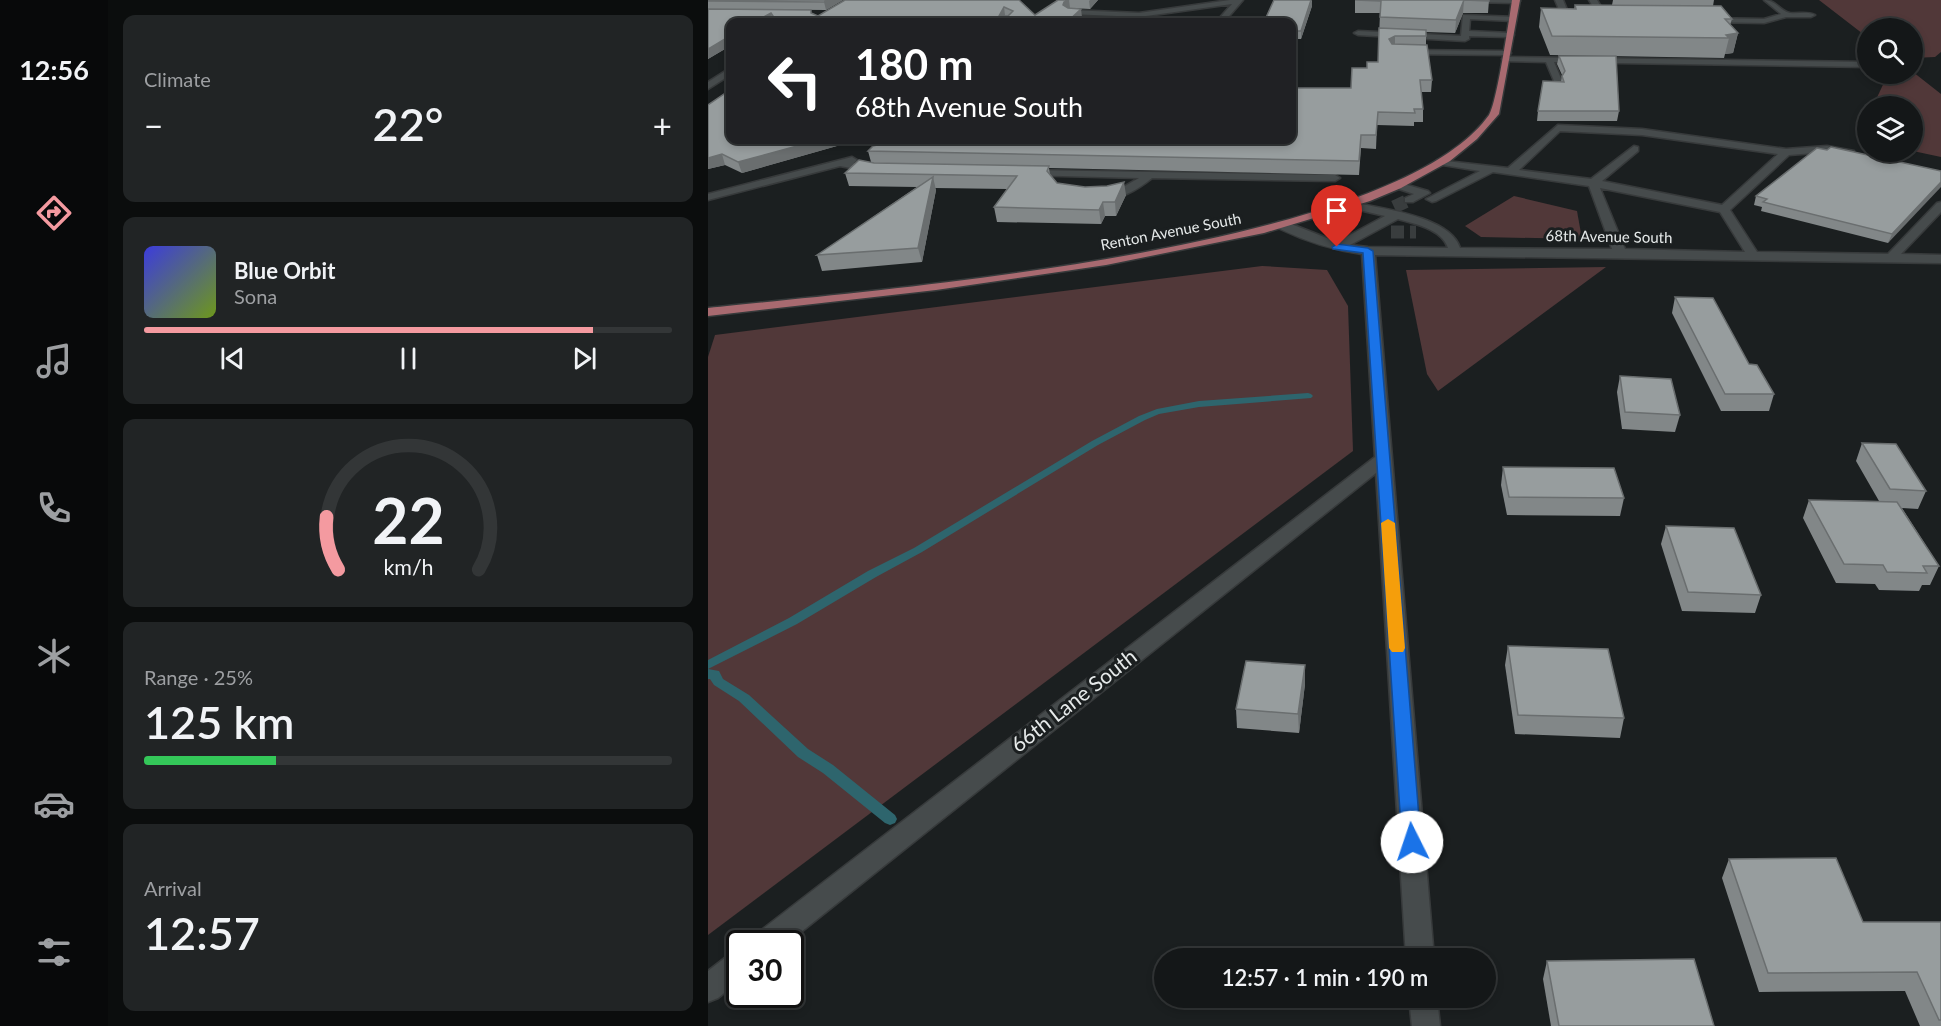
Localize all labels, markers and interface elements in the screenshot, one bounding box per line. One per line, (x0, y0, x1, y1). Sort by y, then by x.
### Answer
map controls (1857, 18, 1923, 162)
button: search (1857, 18, 1923, 84)
text: 180 m (855, 39, 973, 89)
icon: left (756, 42, 834, 120)
text: 12:56 (19, 53, 89, 86)
text: Climate (144, 67, 211, 91)
text: 68th Avenue South (855, 90, 1083, 123)
button: layers (1857, 96, 1923, 162)
text: 22° (373, 97, 443, 151)
text: − (144, 105, 163, 145)
text: + (653, 105, 672, 145)
pin (1311, 185, 1362, 247)
icon: directions (33, 192, 75, 234)
icon: arrive (1320, 194, 1353, 227)
street label: Renton Avenue South (1099, 209, 1243, 253)
street label: 68th Avenue South (1546, 226, 1673, 246)
text: Blue Orbit (234, 257, 335, 284)
text: Sona (234, 284, 277, 308)
icon: music (33, 340, 75, 382)
icon: previous (216, 342, 249, 375)
icon: pause (392, 342, 425, 375)
icon: next (568, 342, 601, 375)
text: 22 (372, 482, 444, 557)
icon: phone (33, 487, 75, 529)
text: km/h (383, 554, 433, 580)
icon: climate (33, 635, 75, 677)
street label: 66th Lane South (1005, 643, 1141, 757)
text: Range · 25% (144, 665, 253, 689)
text: 125 km (144, 695, 294, 749)
icon: car (33, 783, 75, 825)
position arrow (1380, 810, 1444, 874)
text: Arrival (144, 876, 202, 900)
text: 12:57 (144, 906, 260, 960)
speed limit sign: 30 (726, 930, 804, 1008)
icon: filters (33, 931, 75, 973)
text: 12:57 · 1 min · 190 m (1222, 964, 1428, 991)

